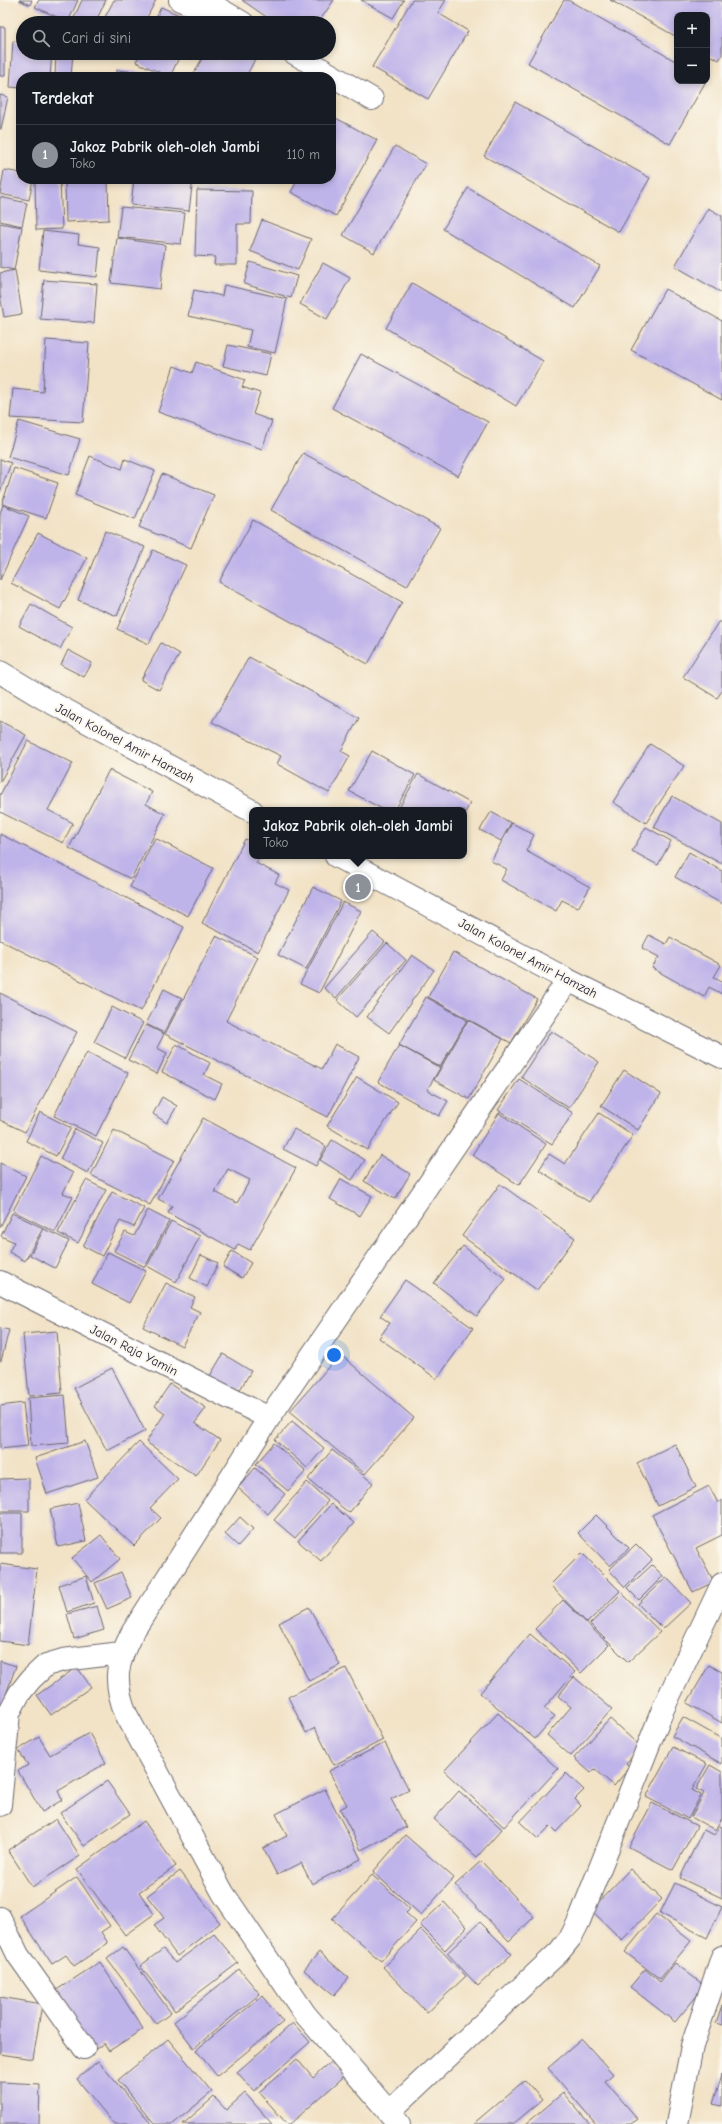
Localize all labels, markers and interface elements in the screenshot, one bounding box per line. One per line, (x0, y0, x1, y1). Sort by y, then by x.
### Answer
map controls (674, 12, 710, 84)
button: + (674, 12, 710, 48)
search box (16, 16, 336, 60)
icon: search (30, 27, 52, 49)
text: Cari di sini (62, 29, 131, 47)
button: − (674, 48, 710, 84)
text: Terdekat (32, 89, 94, 108)
text: Jakoz Pabrik oleh-oleh Jambi (70, 138, 260, 156)
text: 1 (42, 147, 48, 162)
text: 110 m (287, 147, 320, 162)
text: Toko (70, 156, 95, 171)
street label: Jalan Kolonel Amir Hamzah (53, 700, 197, 786)
popup (249, 807, 467, 859)
text: Jakoz Pabrik oleh-oleh Jambi (263, 817, 453, 835)
text: Toko (263, 835, 288, 850)
pin: 1 (345, 872, 371, 902)
street label: Jalan Kolonel Amir Hamzah (456, 915, 600, 1001)
street label: Jalan Raja Yamin (88, 1321, 180, 1379)
your location (324, 1345, 344, 1365)

